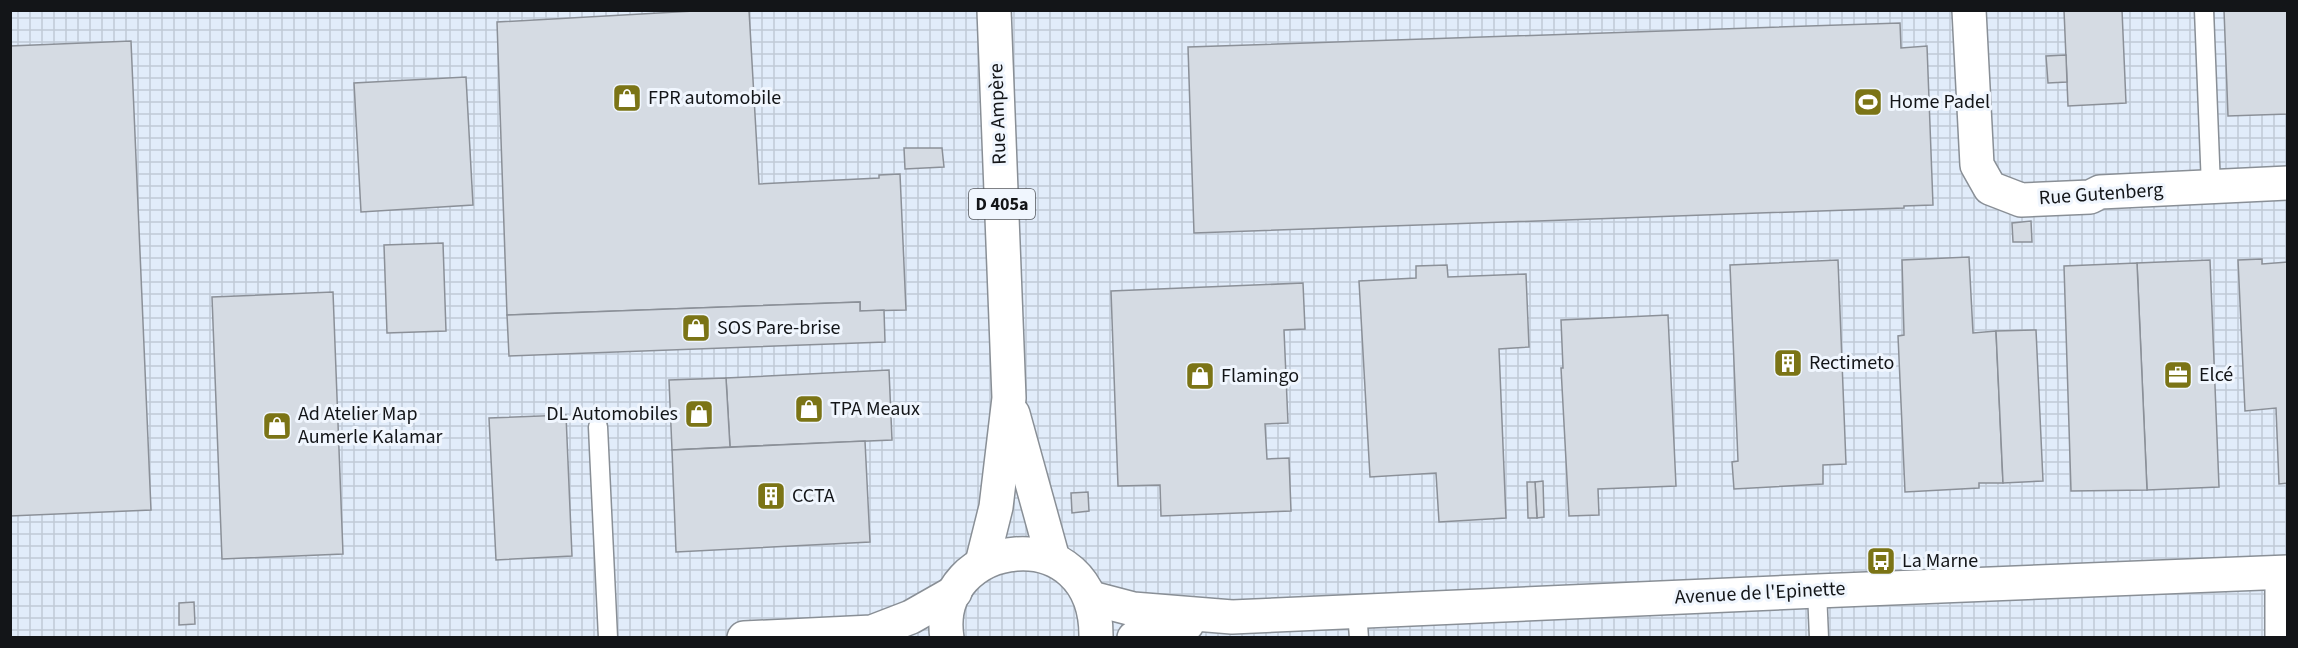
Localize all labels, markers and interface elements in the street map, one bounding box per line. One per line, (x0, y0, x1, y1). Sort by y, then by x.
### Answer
street label: Rue Ampère (982, 63, 1014, 165)
shop icon: FPR automobile (611, 82, 643, 114)
place label: FPR automobile (648, 84, 781, 112)
sports icon: Home Padel (1852, 86, 1884, 118)
place label: Home Padel (1889, 88, 1990, 116)
street label: Rue Gutenberg (2038, 176, 2164, 212)
road number: D 405a (969, 189, 1035, 219)
shop icon: SOS Pare-brise (680, 312, 712, 344)
place label: SOS Pare-brise (717, 314, 841, 342)
building icon: Rectimeto (1772, 347, 1804, 379)
place label: Rectimeto (1809, 349, 1894, 377)
office icon: Elcé (2162, 359, 2194, 391)
shop icon: Flamingo (1184, 360, 1216, 392)
place label: Elcé (2199, 361, 2233, 389)
place label: Flamingo (1221, 362, 1299, 390)
shop icon: TPA Meaux (793, 393, 825, 425)
place label: TPA Meaux (830, 395, 920, 423)
shop icon: DL Automobiles (683, 398, 715, 430)
place label: Ad Atelier Map Aumerle Kalamar (298, 400, 443, 451)
place label: DL Automobiles (546, 400, 678, 428)
shop icon: Ad Atelier Map Aumerle Kalamar (261, 410, 293, 442)
building icon: CCTA (755, 480, 787, 512)
place label: CCTA (792, 482, 835, 510)
bus stop icon: La Marne (1865, 545, 1897, 577)
place label: La Marne (1902, 547, 1978, 575)
street label: Avenue de l'Epinette (1674, 575, 1846, 611)

